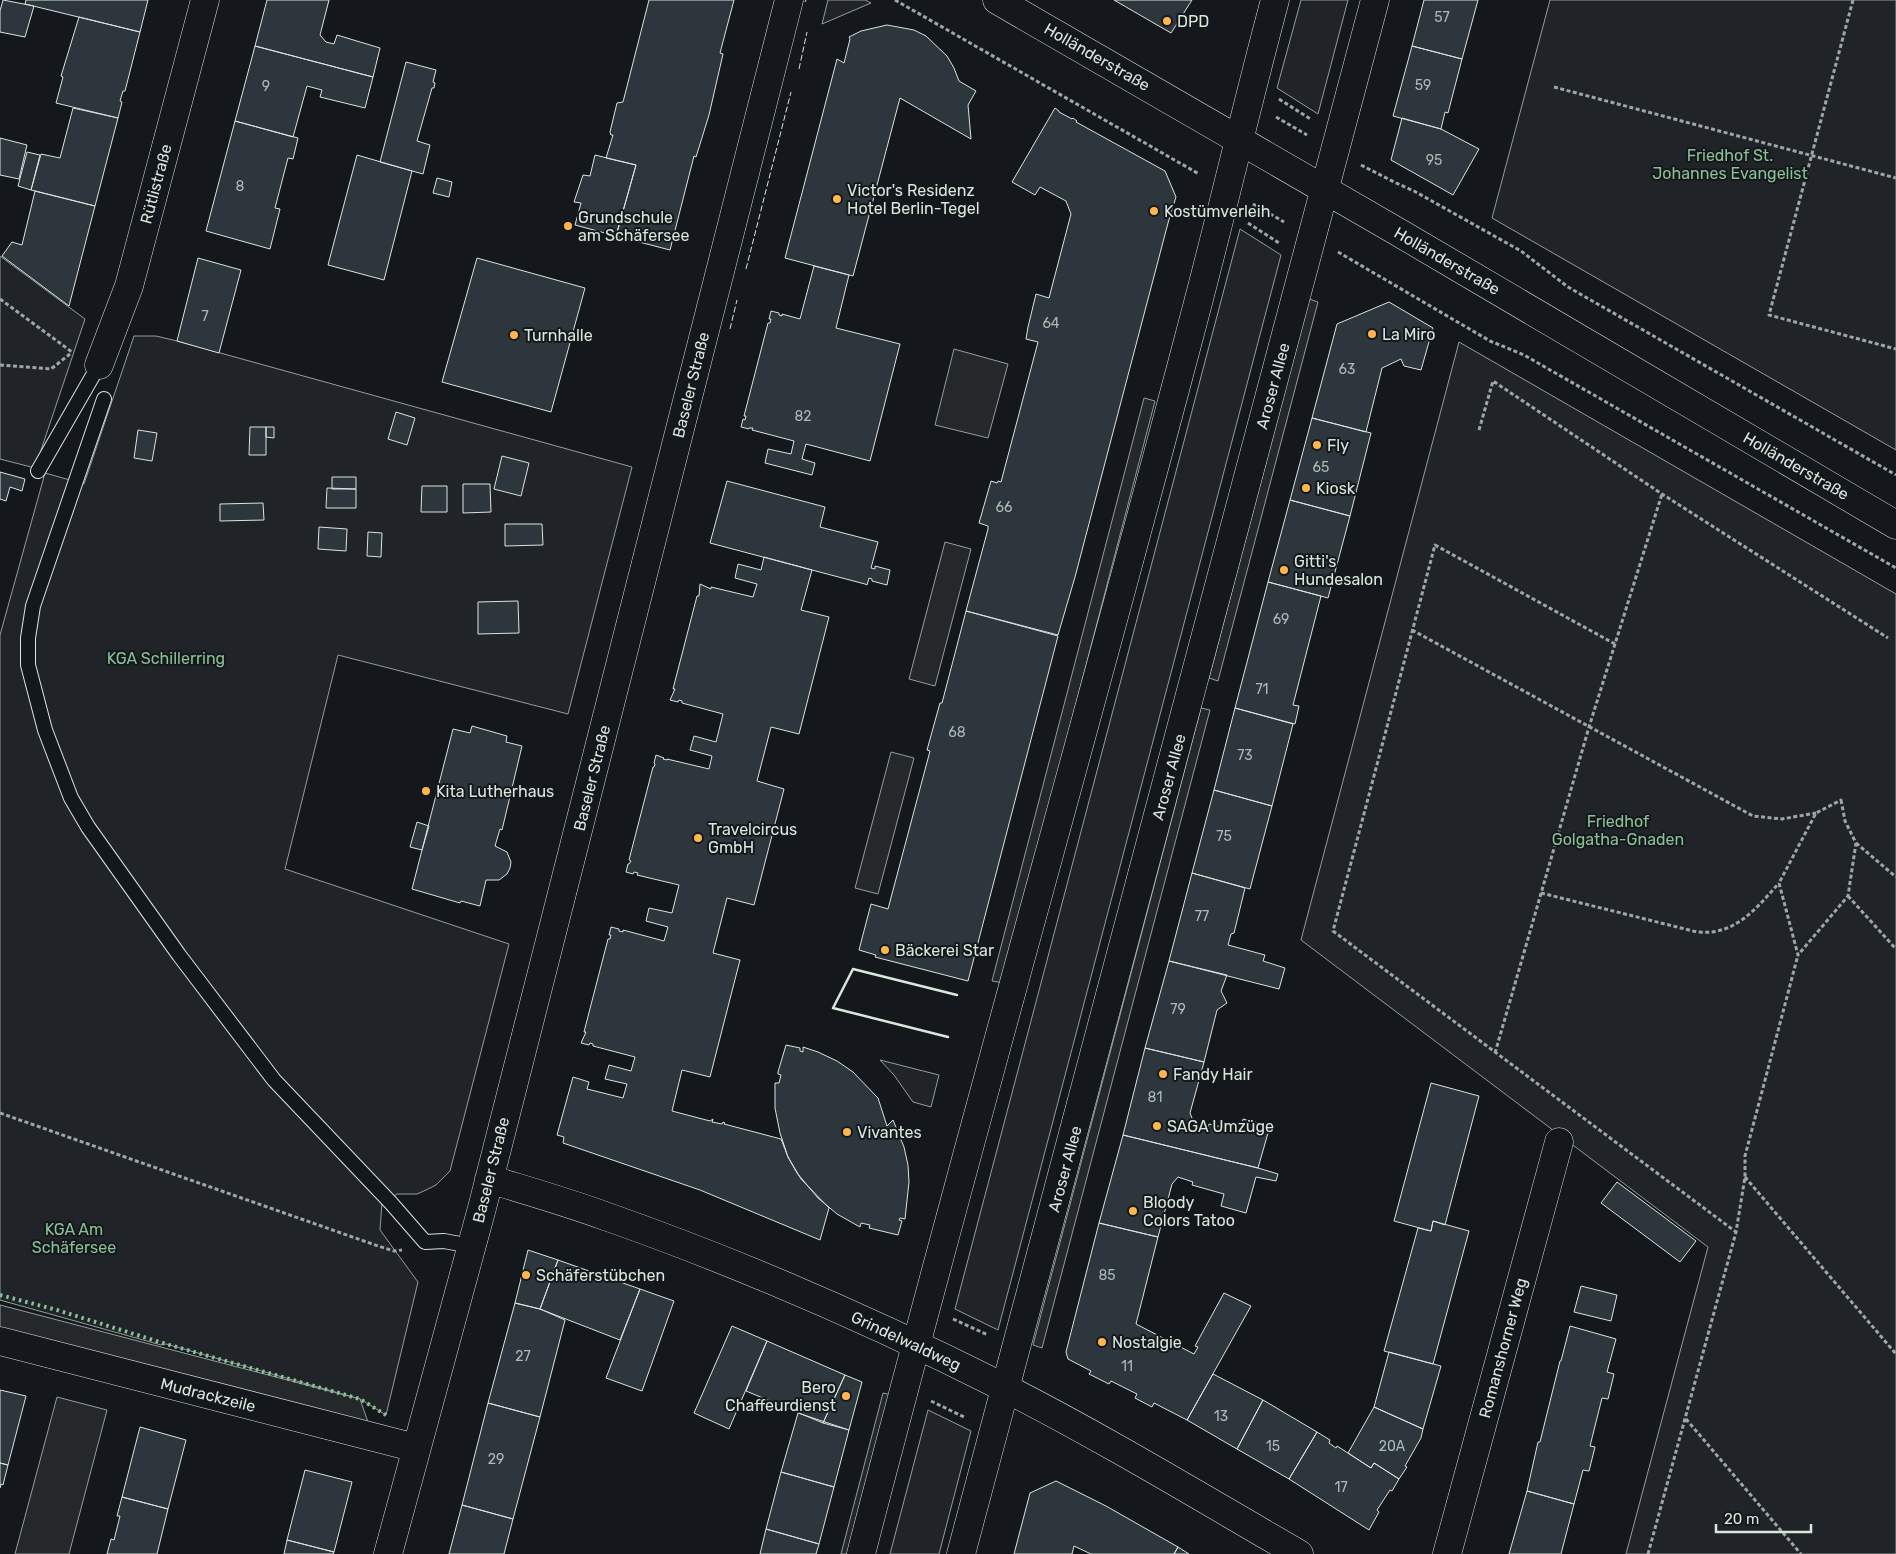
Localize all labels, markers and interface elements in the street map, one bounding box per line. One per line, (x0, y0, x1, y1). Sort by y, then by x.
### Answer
house number: 57 (1434, 9, 1450, 26)
place label: DPD (1177, 12, 1209, 31)
marker: DPD (1161, 15, 1173, 27)
street label: Holländerstraße (1041, 19, 1153, 95)
house number: 59 (1415, 77, 1431, 94)
house number: 9 (262, 78, 270, 95)
street label: Rütlistraße (136, 142, 176, 226)
park label: Friedhof St. Johannes Evangelist (1652, 146, 1808, 183)
house number: 95 (1426, 152, 1442, 169)
house number: 8 (236, 178, 245, 195)
place label: Victor's Residenz Hotel Berlin-Tegel (847, 181, 980, 218)
marker: Victor's Residenz Hotel Berlin-Tegel (831, 193, 843, 205)
place label: Kostümverleih (1164, 202, 1270, 221)
marker: Kostümverleih (1148, 205, 1160, 217)
place label: Grundschule am Schäfersee (578, 208, 689, 245)
marker: Grundschule am Schäfersee (562, 220, 574, 232)
street label: Holländerstraße (1391, 223, 1503, 299)
house number: 7 (201, 308, 209, 325)
house number: 64 (1042, 315, 1060, 332)
place label: La Miro (1382, 325, 1435, 344)
place label: Turnhalle (524, 326, 593, 345)
marker: La Miro (1366, 328, 1378, 340)
marker: Turnhalle (508, 329, 520, 341)
street label: Baseler Straße (669, 330, 713, 440)
street label: Aroser Allee (1252, 341, 1294, 431)
house number: 63 (1339, 361, 1355, 378)
house number: 82 (794, 408, 812, 425)
street label: Holländerstraße (1740, 428, 1852, 504)
place label: Fly (1327, 436, 1349, 455)
marker: Fly (1311, 439, 1323, 451)
house number: 65 (1313, 459, 1329, 476)
place label: Kiosk (1316, 479, 1356, 498)
marker: Kiosk (1300, 482, 1312, 494)
house number: 66 (996, 499, 1012, 516)
place label: Gitti's Hundesalon (1294, 552, 1383, 589)
marker: Gitti's Hundesalon (1278, 564, 1290, 576)
house number: 69 (1273, 611, 1289, 628)
park label: KGA Schillerring (107, 649, 225, 668)
house number: 71 (1255, 681, 1269, 698)
street label: Baseler Straße (570, 723, 614, 833)
house number: 68 (948, 724, 966, 741)
street label: Aroser Allee (1148, 732, 1190, 822)
house number: 73 (1237, 747, 1253, 764)
place label: Kita Lutherhaus (436, 782, 554, 801)
marker: Kita Lutherhaus (420, 785, 432, 797)
park label: Friedhof Golgatha-Gnaden (1552, 812, 1684, 849)
place label: Travelcircus GmbH (708, 820, 797, 857)
house number: 75 (1216, 828, 1232, 845)
marker: Travelcircus GmbH (692, 832, 704, 844)
house number: 77 (1195, 908, 1209, 925)
place label: Bäckerei Star (895, 941, 994, 960)
marker: Bäckerei Star (879, 944, 891, 956)
house number: 79 (1170, 1001, 1186, 1018)
place label: Fandy Hair (1173, 1065, 1252, 1084)
marker: Fandy Hair (1157, 1068, 1169, 1080)
house number: 81 (1148, 1089, 1162, 1106)
street label: Baseler Straße (469, 1115, 513, 1225)
place label: SAGA Umzüge (1167, 1117, 1274, 1136)
marker: SAGA Umzüge (1151, 1120, 1163, 1132)
place label: Vivantes (857, 1123, 922, 1142)
street label: Aroser Allee (1044, 1124, 1086, 1214)
marker: Vivantes (841, 1126, 853, 1138)
place label: Bloody Colors Tatoo (1143, 1193, 1235, 1230)
marker: Bloody Colors Tatoo (1127, 1205, 1139, 1217)
park label: KGA Am Schäfersee (32, 1220, 116, 1257)
place label: Schäferstübchen (536, 1266, 665, 1285)
house number: 85 (1098, 1267, 1116, 1284)
marker: Schäferstübchen (520, 1269, 532, 1281)
street label: Romanshorner Weg (1475, 1276, 1531, 1420)
street label: Grindelwaldweg (848, 1307, 964, 1375)
place label: Nostalgie (1112, 1333, 1182, 1352)
marker: Nostalgie (1096, 1336, 1108, 1348)
house number: 27 (515, 1348, 531, 1365)
house number: 11 (1121, 1358, 1133, 1375)
street label: Mudrackzeile (158, 1374, 258, 1416)
place label: Bero Chaffeurdienst (725, 1378, 836, 1415)
marker: Bero Chaffeurdienst (840, 1390, 852, 1402)
house number: 13 (1214, 1408, 1228, 1425)
house number: 15 (1266, 1438, 1280, 1455)
house number: 20A (1379, 1438, 1406, 1455)
house number: 29 (488, 1451, 504, 1468)
house number: 17 (1334, 1479, 1348, 1496)
scale bar (1716, 1502, 1811, 1534)
text: 20 m (1724, 1510, 1759, 1528)

